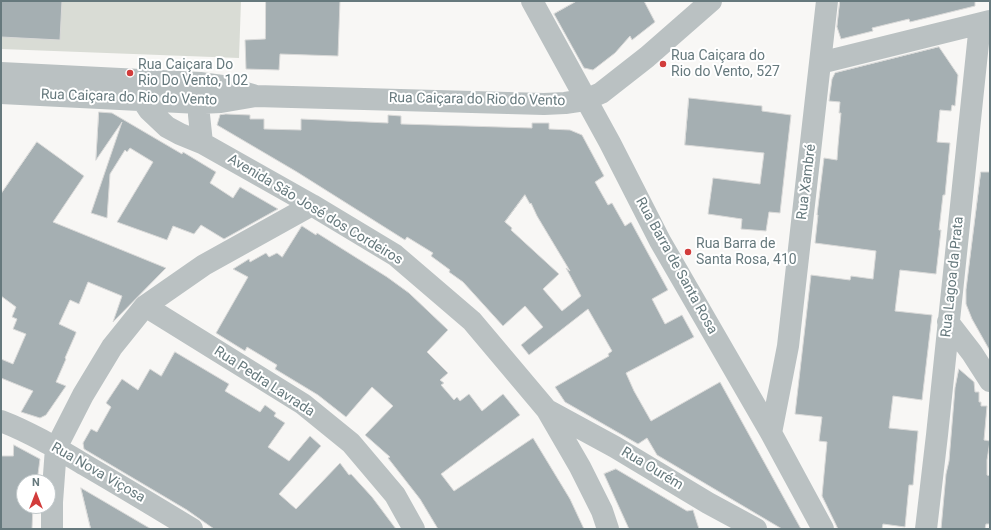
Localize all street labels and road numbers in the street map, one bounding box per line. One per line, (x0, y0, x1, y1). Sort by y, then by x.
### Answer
street label: Rua Caiçara do Rio do Vento (41, 87, 217, 109)
street label: Rua Caiçara do Rio do Vento (389, 90, 565, 110)
street label: Rua Xambré (794, 143, 820, 221)
street label: Avenida São José dos Cordeiros (224, 151, 406, 269)
street label: Rua Barra de Santa Rosa (631, 195, 721, 337)
street label: Rua Lagoa da Prata (938, 216, 968, 338)
street label: Rua Pedra Lavrada (211, 343, 317, 421)
street label: Rua Nova Viçosa (48, 439, 148, 507)
street label: Rua Ourém (618, 444, 686, 494)

